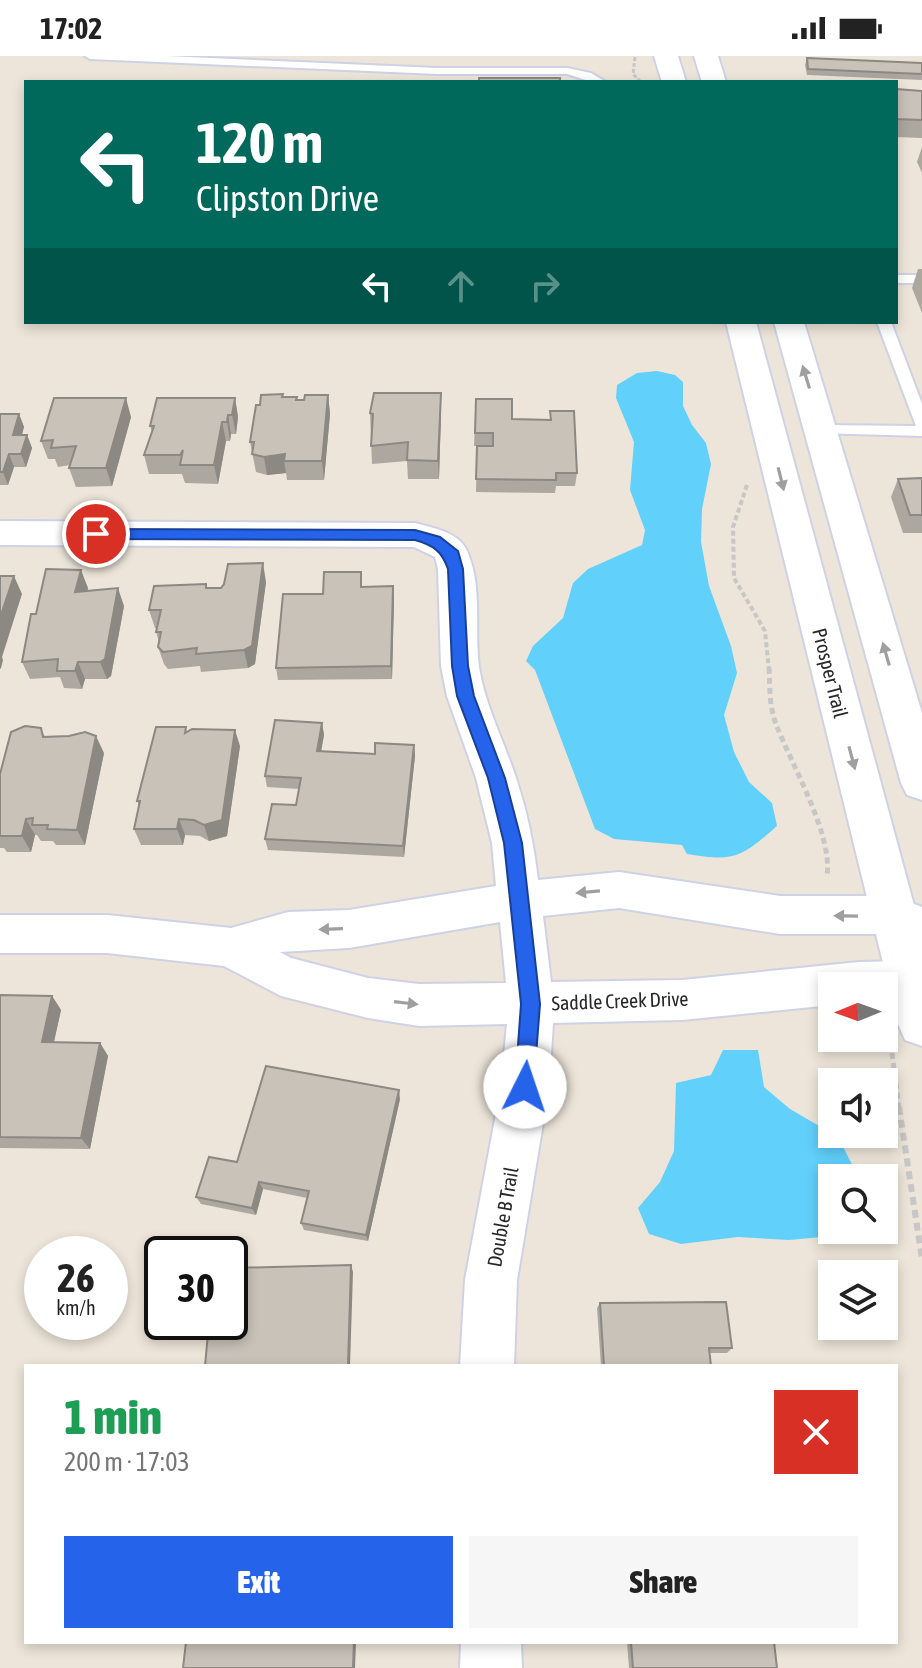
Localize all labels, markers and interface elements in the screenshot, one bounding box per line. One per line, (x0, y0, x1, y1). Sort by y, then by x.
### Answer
text: 17:02 (40, 11, 102, 45)
text: 120 m (196, 111, 323, 175)
icon: left (64, 112, 168, 216)
text: Clipston Drive (196, 177, 379, 219)
icon: left (355, 264, 399, 308)
icon: ahead (439, 264, 483, 308)
icon: right (523, 264, 567, 308)
one-way arrow (799, 364, 812, 388)
one-way arrow (776, 467, 788, 492)
pin (62, 500, 130, 568)
icon: arrive (74, 512, 118, 556)
street label: Prosper Trail (808, 626, 853, 721)
one-way arrow (879, 641, 891, 666)
one-way arrow (846, 747, 859, 771)
one-way arrow (575, 886, 600, 899)
one-way arrow (833, 909, 858, 922)
one-way arrow (318, 923, 343, 936)
north arrow (818, 972, 898, 1052)
map controls (818, 972, 898, 1340)
street label: Saddle Creek Drive (551, 987, 689, 1014)
one-way arrow (394, 997, 419, 1010)
position arrow (483, 1045, 567, 1129)
button: sound (818, 1068, 898, 1148)
street label: Double B Trail (482, 1164, 523, 1269)
button: search (818, 1164, 898, 1244)
speed limit sign: 30 (144, 1236, 248, 1340)
text: 26 (57, 1255, 95, 1300)
button: layers (818, 1260, 898, 1340)
text: km/h (56, 1296, 96, 1319)
text: 1 min (64, 1389, 162, 1444)
button: close (774, 1390, 858, 1474)
text: 200 m · 17:03 (64, 1447, 190, 1477)
button: Exit (64, 1536, 453, 1628)
button: Share (469, 1536, 858, 1628)

